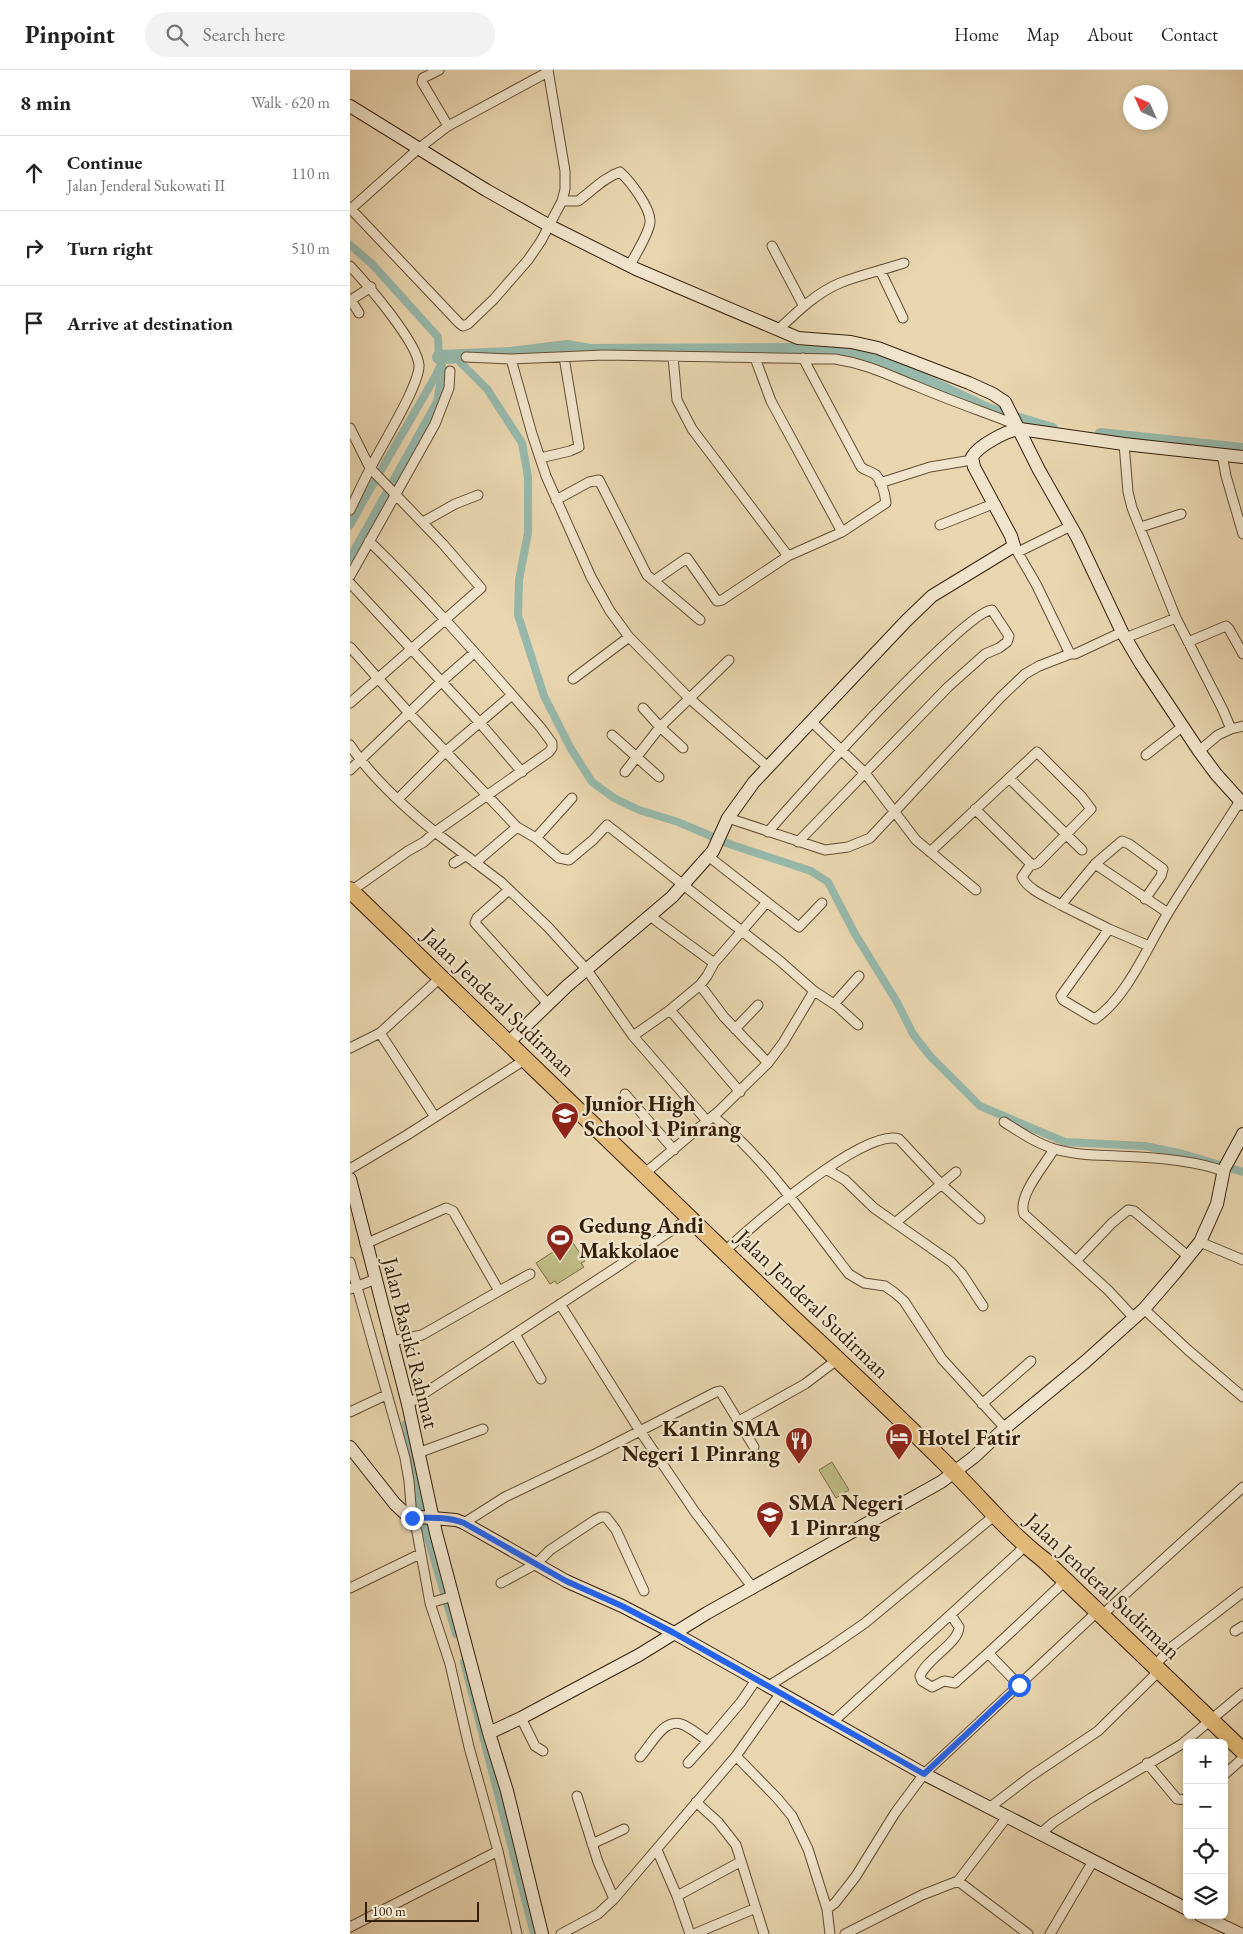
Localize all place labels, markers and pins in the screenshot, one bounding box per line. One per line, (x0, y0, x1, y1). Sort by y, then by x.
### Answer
place label: Junior High School 1 Pinrang (582, 1089, 742, 1143)
school or university icon: Junior High School 1 Pinrang (550, 1101, 580, 1140)
place label: Gedung Andi Makkolaoe (579, 1211, 704, 1265)
sports icon: Gedung Andi Makkolaoe (545, 1223, 575, 1262)
place label: Kantin SMA Negeri 1 Pinrang (621, 1414, 781, 1468)
hotel icon: Hotel Fatir (884, 1422, 914, 1461)
place label: Hotel Fatir (918, 1423, 1021, 1452)
restaurant icon: Kantin SMA Negeri 1 Pinrang (784, 1426, 814, 1465)
place label: SMA Negeri 1 Pinrang (789, 1488, 904, 1542)
school or university icon: SMA Negeri 1 Pinrang (755, 1500, 785, 1539)

